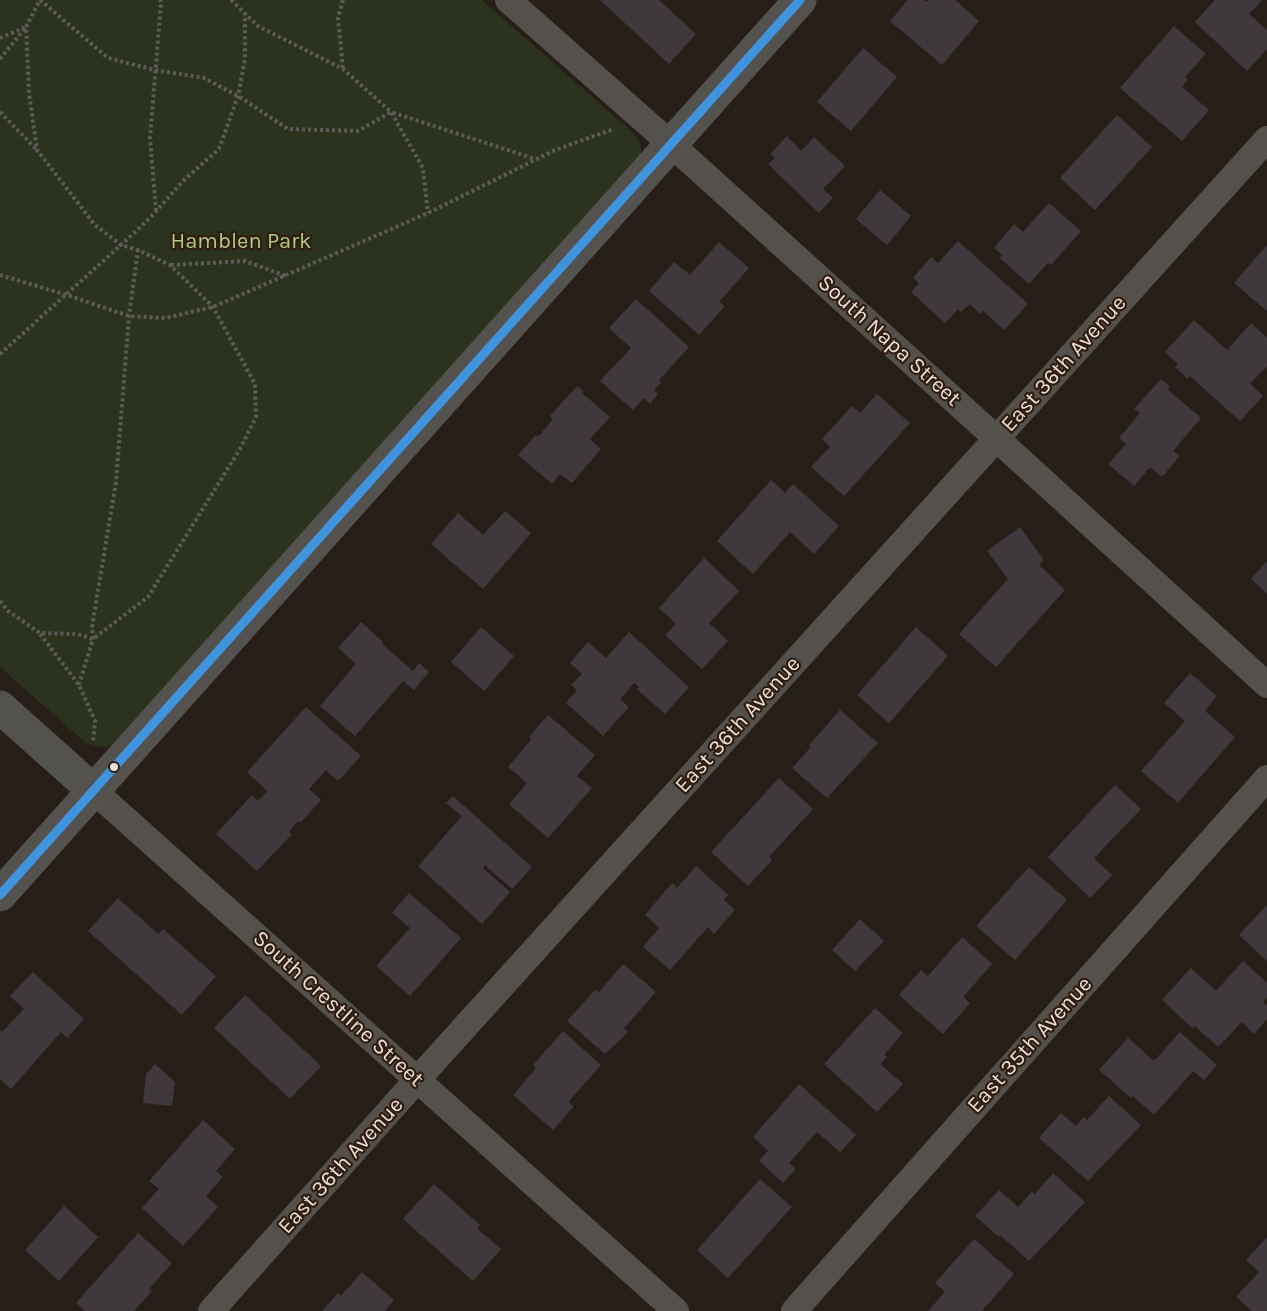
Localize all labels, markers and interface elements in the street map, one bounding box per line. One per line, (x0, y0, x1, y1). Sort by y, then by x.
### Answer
park label: Hamblen Park (170, 229, 312, 255)
street label: South Napa Street (812, 270, 966, 412)
street label: East 36th Avenue (996, 290, 1132, 438)
street label: East 36th Avenue (670, 651, 806, 799)
unlabelled marker (108, 761, 120, 773)
street label: South Crestline Street (247, 925, 429, 1093)
street label: East 35th Avenue (962, 971, 1098, 1119)
street label: East 36th Avenue (273, 1092, 409, 1240)

